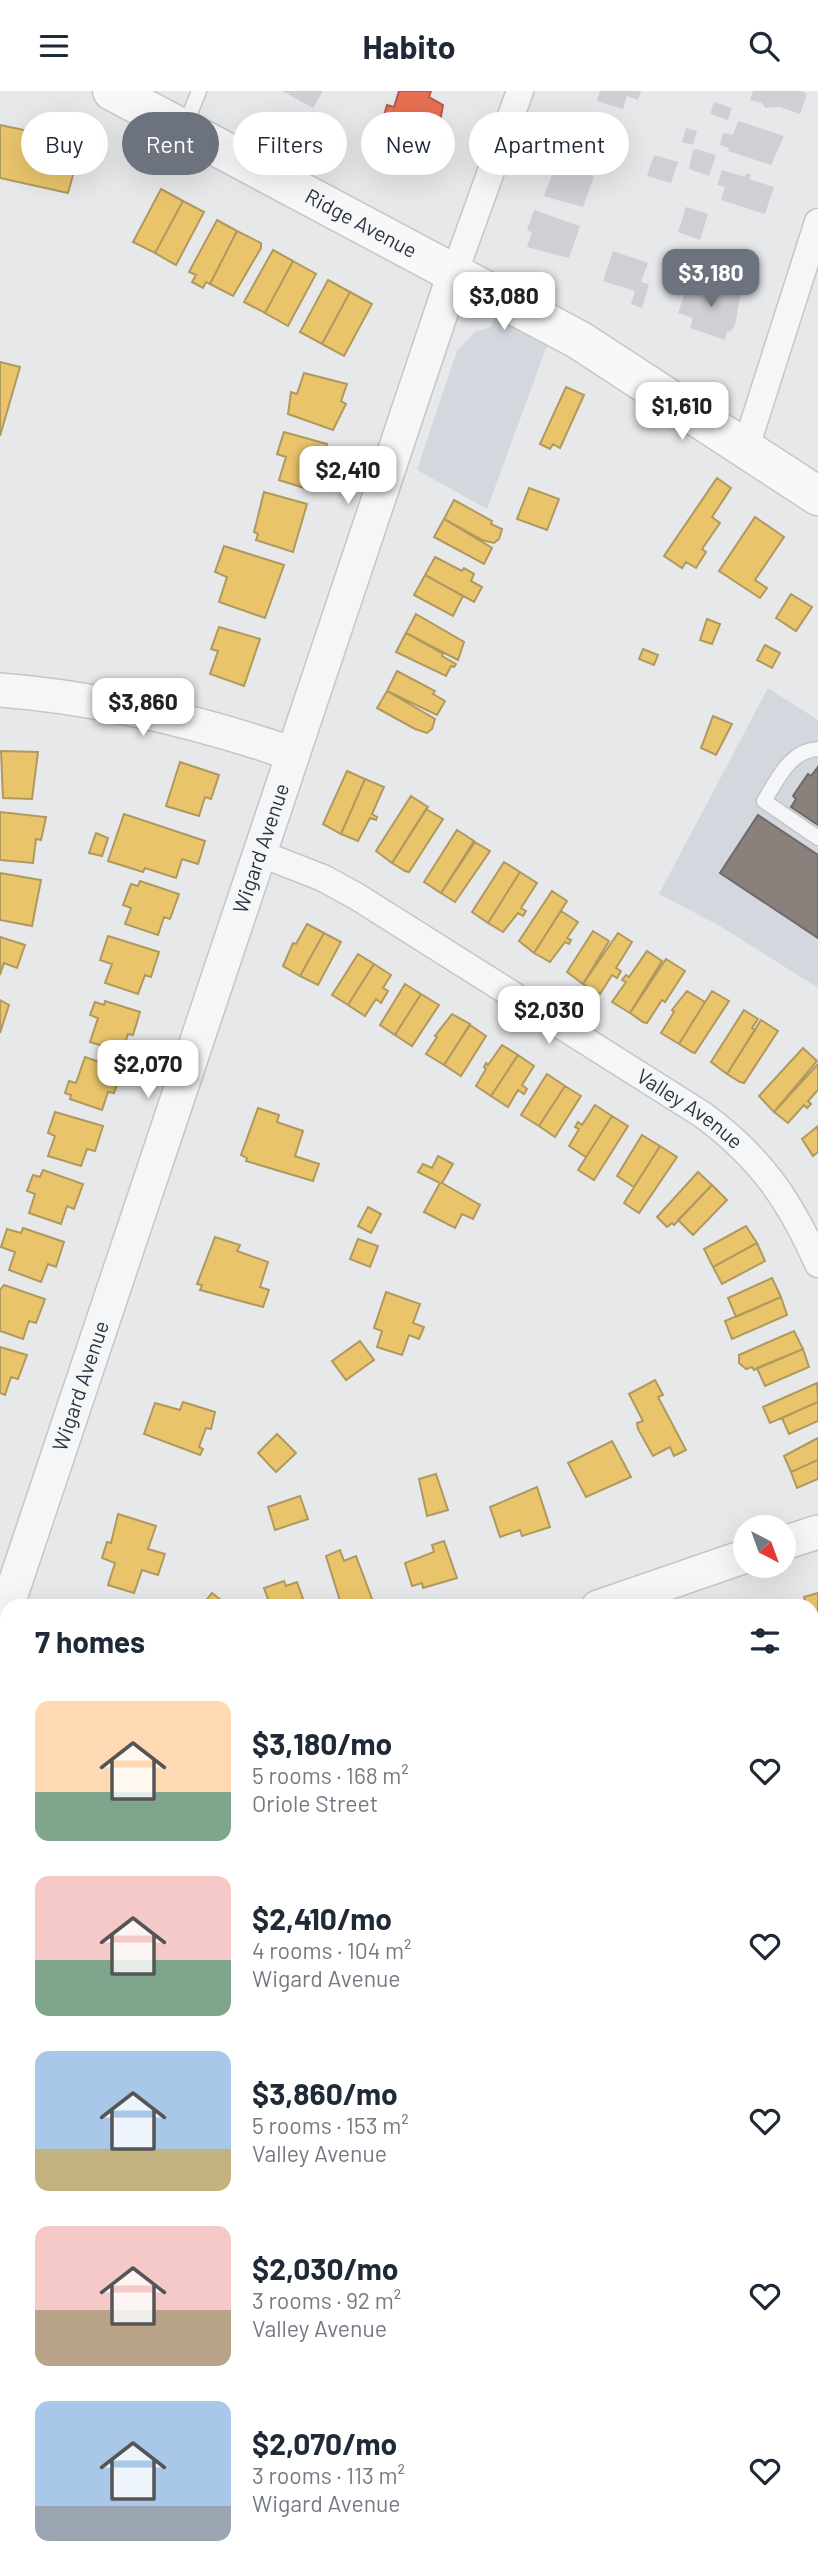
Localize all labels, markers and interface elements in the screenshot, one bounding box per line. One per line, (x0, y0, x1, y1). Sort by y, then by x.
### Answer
icon: menu (35, 27, 73, 65)
text: Habito (362, 27, 456, 65)
icon: search (745, 27, 783, 65)
chip: Buy (21, 112, 108, 175)
chip: Rent (122, 112, 219, 175)
chip: Filters (233, 112, 347, 175)
chip: New (361, 112, 455, 175)
chip: Apartment (469, 112, 629, 175)
street label: Ridge Avenue (301, 182, 422, 262)
pin: $3,180 (654, 249, 768, 309)
text: $3,180 (678, 258, 744, 286)
pin: $3,080 (447, 273, 561, 332)
text: $3,080 (469, 281, 539, 309)
pin: $1,610 (625, 383, 739, 442)
text: $1,610 (652, 391, 712, 419)
pin: $2,410 (291, 447, 405, 506)
text: $2,410 (315, 455, 381, 483)
pin: $3,860 (86, 679, 200, 738)
text: $3,860 (108, 687, 178, 715)
street label: Wigard Avenue (226, 780, 293, 916)
pin: $2,030 (492, 986, 606, 1046)
text: $2,030 (514, 995, 584, 1023)
pin: $2,070 (91, 1041, 205, 1100)
text: $2,070 (113, 1049, 183, 1077)
street label: Valley Avenue (633, 1062, 749, 1153)
street label: Wigard Avenue (46, 1317, 113, 1454)
north arrow (733, 1515, 796, 1579)
map controls (733, 1515, 796, 1578)
icon: filters (746, 1622, 784, 1660)
text: 7 homes (35, 1623, 145, 1659)
text: $3,180/mo (252, 1725, 392, 1761)
icon: home (91, 1729, 175, 1813)
icon: heart (746, 1752, 784, 1790)
text: 5 rooms · 168 m² (252, 1761, 409, 1789)
text: Oriole Street (252, 1789, 378, 1817)
text: $2,410/mo (252, 1900, 392, 1936)
icon: home (91, 1904, 175, 1988)
icon: heart (746, 1927, 784, 1965)
text: 4 rooms · 104 m² (252, 1936, 412, 1964)
text: Wigard Avenue (252, 1964, 401, 1992)
text: $3,860/mo (252, 2075, 398, 2111)
icon: home (91, 2079, 175, 2163)
icon: heart (746, 2102, 784, 2140)
text: 5 rooms · 153 m² (252, 2111, 409, 2139)
text: Valley Avenue (252, 2139, 387, 2167)
text: $2,030/mo (252, 2250, 399, 2286)
icon: home (91, 2254, 175, 2338)
icon: heart (746, 2277, 784, 2315)
text: 3 rooms · 92 m² (252, 2286, 401, 2314)
text: Valley Avenue (252, 2314, 387, 2342)
text: $2,070/mo (252, 2425, 397, 2461)
icon: home (91, 2429, 175, 2513)
icon: heart (746, 2452, 784, 2490)
text: 3 rooms · 113 m² (252, 2461, 405, 2489)
text: Wigard Avenue (252, 2489, 401, 2517)

